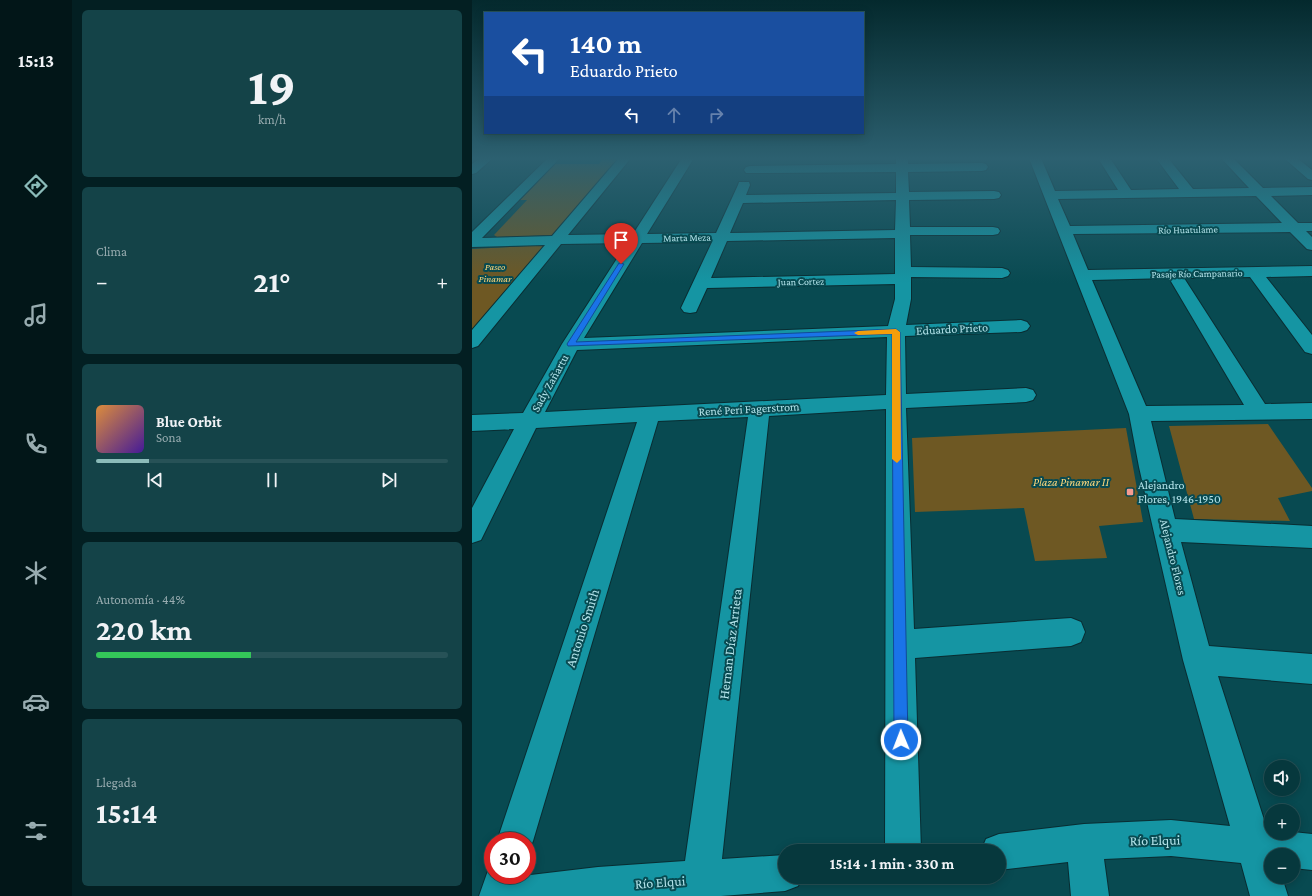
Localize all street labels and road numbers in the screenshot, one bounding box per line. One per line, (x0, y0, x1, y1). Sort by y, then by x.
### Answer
street label: Río Huatulame (1158, 223, 1219, 236)
street label: Marta Meza (663, 232, 711, 243)
street label: Pasaje Río Campanario (1151, 267, 1243, 281)
street label: Juan Cortez (777, 276, 824, 287)
street label: Eduardo Prieto (916, 320, 988, 338)
street label: Sady Zañartu (528, 351, 572, 414)
street label: René Peri Fagerstrom (698, 399, 800, 419)
street label: Alejandro Flores (1157, 518, 1189, 597)
street label: Antonio Smith (562, 586, 602, 669)
street label: Hernan Díaz Arrieta (715, 587, 745, 700)
street label: Río Elqui (1130, 832, 1181, 848)
street label: Río Elqui (634, 872, 686, 892)

